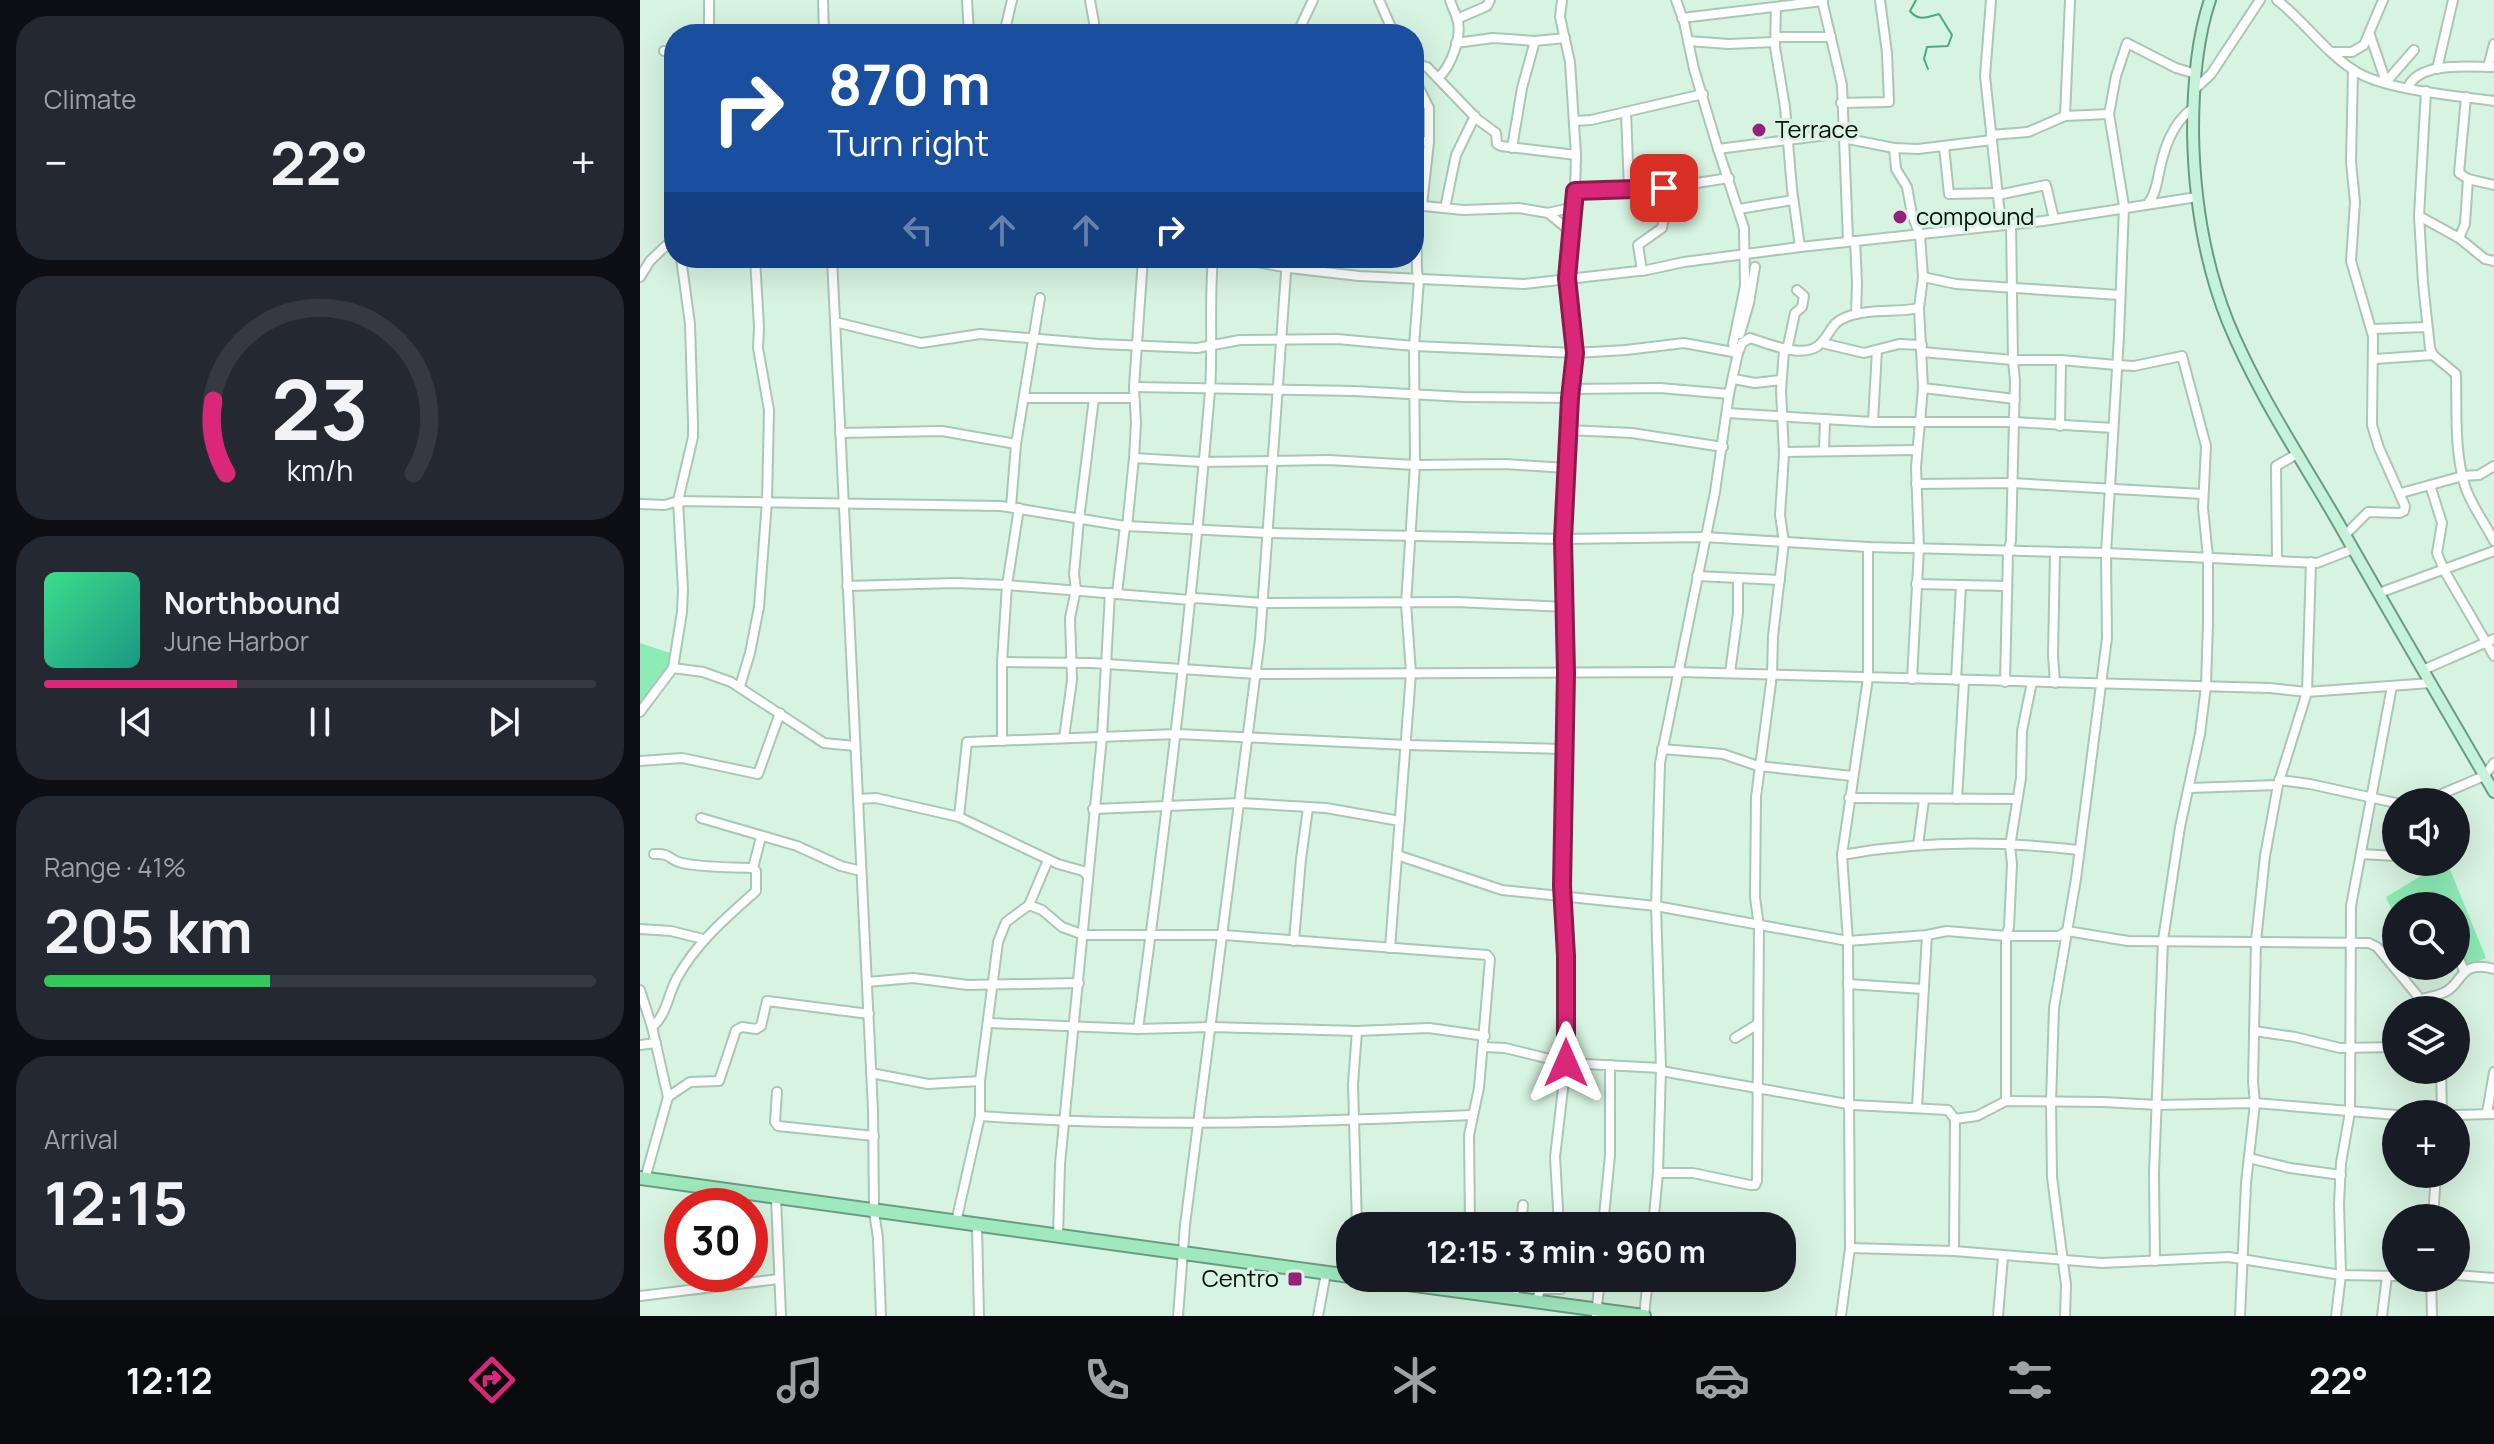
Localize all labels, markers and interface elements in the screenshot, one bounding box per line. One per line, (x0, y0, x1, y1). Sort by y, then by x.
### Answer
text: 870 m (828, 45, 991, 122)
icon: right (696, 56, 800, 160)
text: Climate (44, 81, 136, 117)
place label: Terrace (1775, 112, 1859, 145)
text: Turn right (828, 118, 989, 167)
text: 22° (270, 121, 368, 203)
marker: Terrace (1750, 121, 1768, 139)
text: − (44, 132, 68, 192)
text: + (571, 132, 596, 192)
pin (1630, 154, 1698, 222)
icon: arrive (1642, 166, 1686, 210)
place label: compound (1916, 199, 2035, 232)
icon: left (896, 208, 940, 252)
icon: ahead (980, 208, 1024, 252)
icon: ahead (1064, 208, 1108, 252)
icon: right (1148, 208, 1192, 252)
marker: compound (1891, 208, 1909, 226)
text: 23 (271, 351, 369, 465)
text: km/h (287, 451, 353, 490)
text: Northbound (164, 582, 341, 623)
text: June Harbor (164, 623, 309, 659)
icon: previous (114, 700, 158, 744)
icon: pause (298, 700, 342, 744)
icon: next (482, 700, 526, 744)
map controls (2382, 788, 2470, 1292)
button: sound (2382, 788, 2470, 876)
text: Range · 41% (44, 849, 186, 885)
text: 205 km (44, 889, 253, 971)
button: search (2382, 892, 2470, 980)
button: layers (2382, 996, 2470, 1084)
position arrow (1524, 1021, 1608, 1105)
button: + (2382, 1100, 2470, 1188)
text: Arrival (44, 1121, 118, 1157)
text: 12:15 (44, 1161, 188, 1243)
speed limit sign: 30 (664, 1188, 768, 1292)
button: − (2382, 1204, 2470, 1292)
text: 12:15 · 3 min · 960 m (1426, 1231, 1706, 1272)
place label: Centro (1202, 1261, 1279, 1294)
marker: Centro (1286, 1270, 1304, 1288)
icon: directions (464, 1352, 520, 1408)
icon: music (772, 1352, 828, 1408)
icon: phone (1079, 1352, 1135, 1408)
icon: climate (1387, 1352, 1443, 1408)
icon: car (1694, 1352, 1750, 1408)
icon: filters (2002, 1352, 2058, 1408)
text: 12:12 (126, 1356, 213, 1405)
text: 22° (2309, 1356, 2368, 1405)

